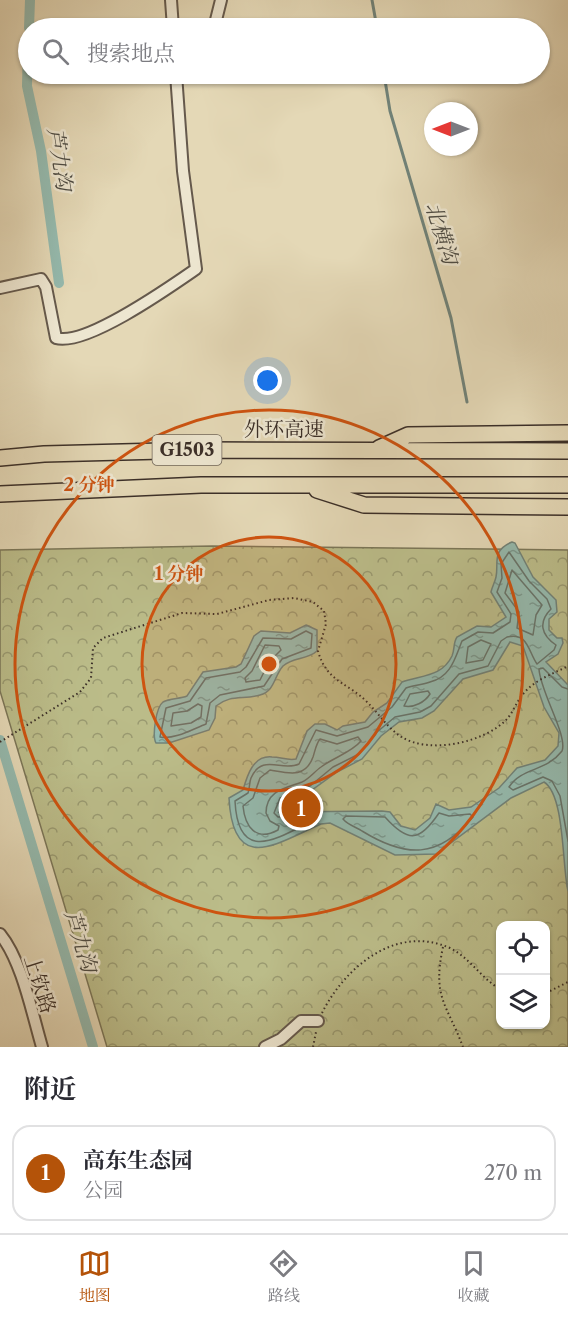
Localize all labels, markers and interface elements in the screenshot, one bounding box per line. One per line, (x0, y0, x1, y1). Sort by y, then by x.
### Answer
search box (18, 18, 550, 84)
icon: search (39, 35, 72, 68)
text: 搜索地点 (87, 40, 175, 67)
north arrow (424, 102, 478, 156)
water label: 芦九沟 (43, 126, 78, 195)
water label: 北横沟 (421, 199, 464, 270)
your location (253, 366, 282, 395)
street label: 外环高速 (244, 417, 324, 441)
road number: G1503 (152, 435, 222, 465)
text: 2 分钟 (63, 474, 115, 496)
text: 1 分钟 (155, 563, 203, 585)
centre of rings (259, 654, 279, 674)
pin: 1 (282, 786, 320, 830)
water label: 芦九沟 (60, 907, 103, 978)
map controls (496, 921, 550, 1029)
button: locate (496, 921, 550, 975)
street label: 上钦路 (19, 952, 61, 1016)
button: layers (496, 975, 550, 1029)
text: 附近 (24, 1073, 76, 1105)
text: 高东生态园 (83, 1147, 193, 1174)
text: 1 (41, 1161, 50, 1185)
text: 270 m (484, 1161, 542, 1185)
text: 公园 (83, 1178, 123, 1202)
tab: 地图 (78, 1247, 111, 1306)
tab: 路线 (267, 1247, 300, 1306)
tab: 收藏 (457, 1247, 490, 1306)

